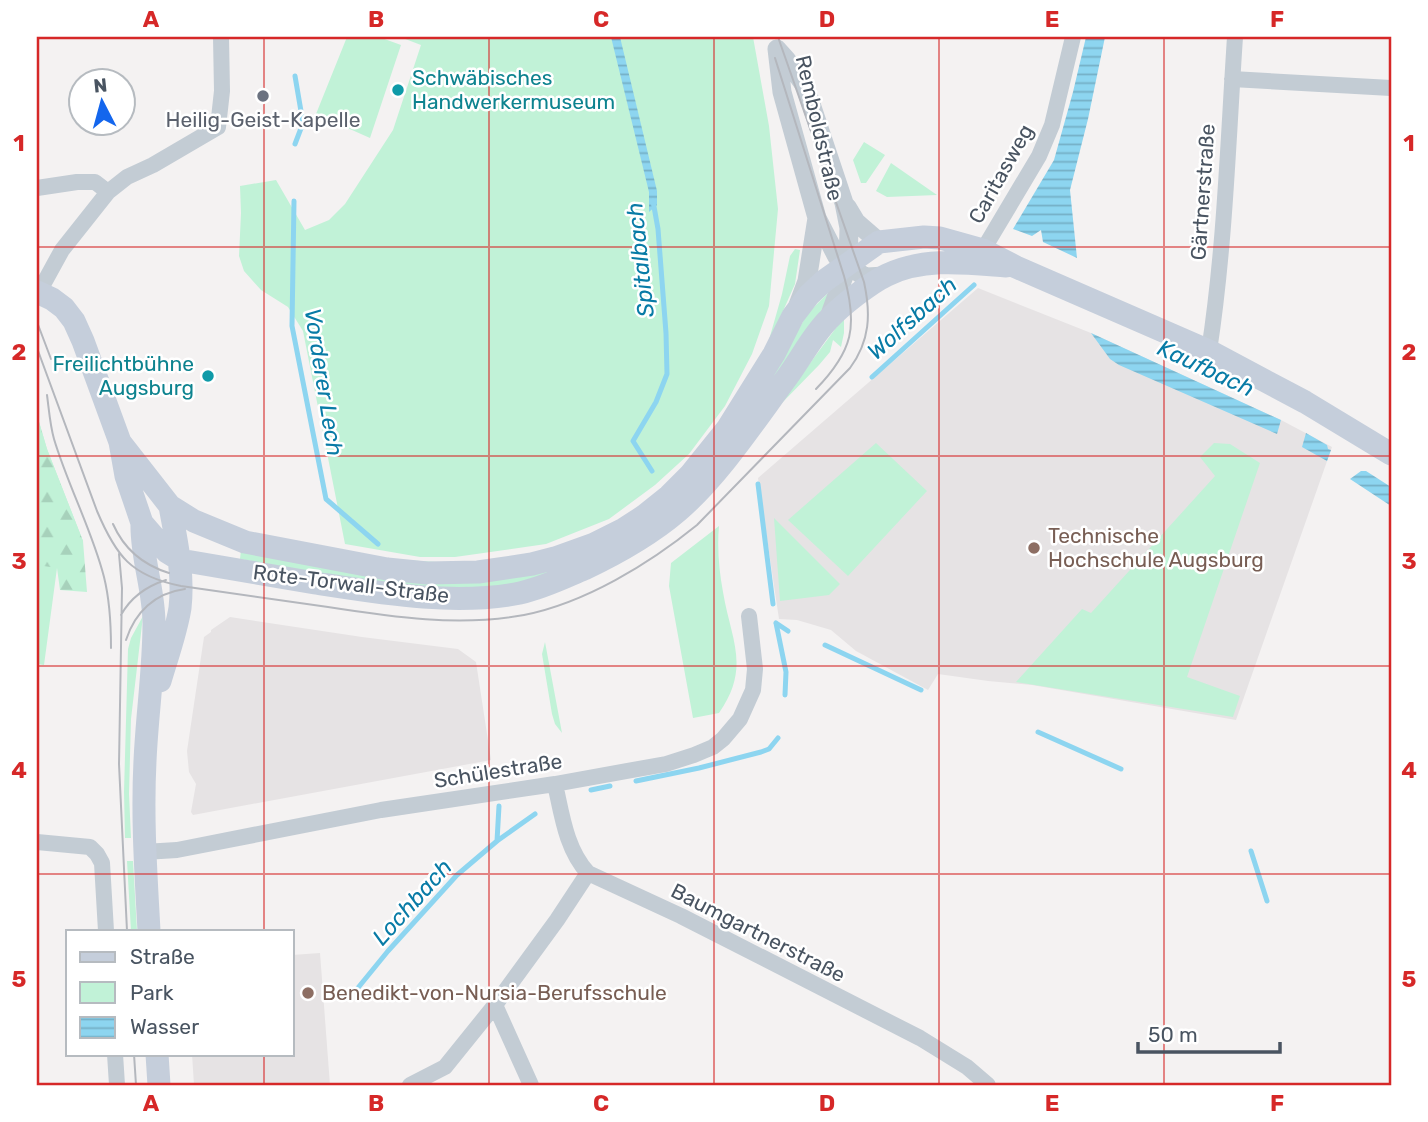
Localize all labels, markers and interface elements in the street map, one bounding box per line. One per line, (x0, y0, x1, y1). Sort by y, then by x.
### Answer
text: A (143, 5, 160, 33)
text: B (368, 5, 384, 33)
text: C (593, 5, 609, 33)
text: D (819, 5, 835, 33)
text: E (1045, 5, 1059, 33)
text: F (1270, 5, 1284, 33)
street label: Remboldstraße (791, 53, 848, 203)
place label: Schwäbisches Handwerkermuseum (412, 65, 615, 114)
north arrow (66, 66, 136, 136)
text: N (92, 73, 108, 98)
marker: Schwäbisches Handwerkermuseum (390, 82, 406, 98)
marker: Heilig-Geist-Kapelle (255, 88, 271, 104)
place label: Heilig-Geist-Kapelle (166, 107, 360, 132)
street label: Caritasweg (963, 120, 1038, 228)
street label: Gärtnerstraße (1185, 123, 1220, 261)
text: 1 (13, 129, 25, 157)
text: 1 (1403, 129, 1415, 157)
water label: Spitalbach (620, 201, 660, 319)
water label: Wolfsbach (861, 270, 963, 366)
water label: Vorderer Lech (298, 306, 350, 458)
water label: Kaufbach (1153, 333, 1259, 403)
text: 2 (12, 338, 26, 366)
text: 2 (1402, 338, 1416, 366)
place label: Freilichtbühne Augsburg (52, 351, 194, 400)
marker: Freilichtbühne Augsburg (200, 368, 216, 384)
place label: Technische Hochschule Augsburg (1048, 523, 1264, 572)
marker: Technische Hochschule Augsburg (1026, 540, 1042, 556)
text: 3 (11, 547, 27, 575)
text: 3 (1401, 547, 1417, 575)
street label: Rote-Torwall-Straße (252, 559, 451, 608)
street label: Schülestraße (432, 748, 564, 793)
text: 4 (11, 756, 27, 784)
text: 4 (1401, 756, 1417, 784)
water label: Lochbach (366, 853, 458, 951)
street label: Baumgartnerstraße (667, 878, 850, 987)
legend (66, 930, 294, 1056)
text: Straße (130, 944, 195, 969)
text: 5 (12, 965, 27, 993)
text: 5 (1402, 965, 1417, 993)
text: Park (130, 980, 174, 1005)
place label: Benedikt-von-Nursia-Berufsschule (322, 980, 667, 1005)
marker: Benedikt-von-Nursia-Berufsschule (300, 985, 316, 1001)
scale bar (1138, 1010, 1279, 1054)
text: Wasser (130, 1014, 199, 1039)
text: 50 m (1148, 1022, 1198, 1047)
text: A (143, 1089, 160, 1117)
text: B (368, 1089, 384, 1117)
text: C (593, 1089, 609, 1117)
text: D (819, 1089, 835, 1117)
text: E (1045, 1089, 1059, 1117)
text: F (1270, 1089, 1284, 1117)

